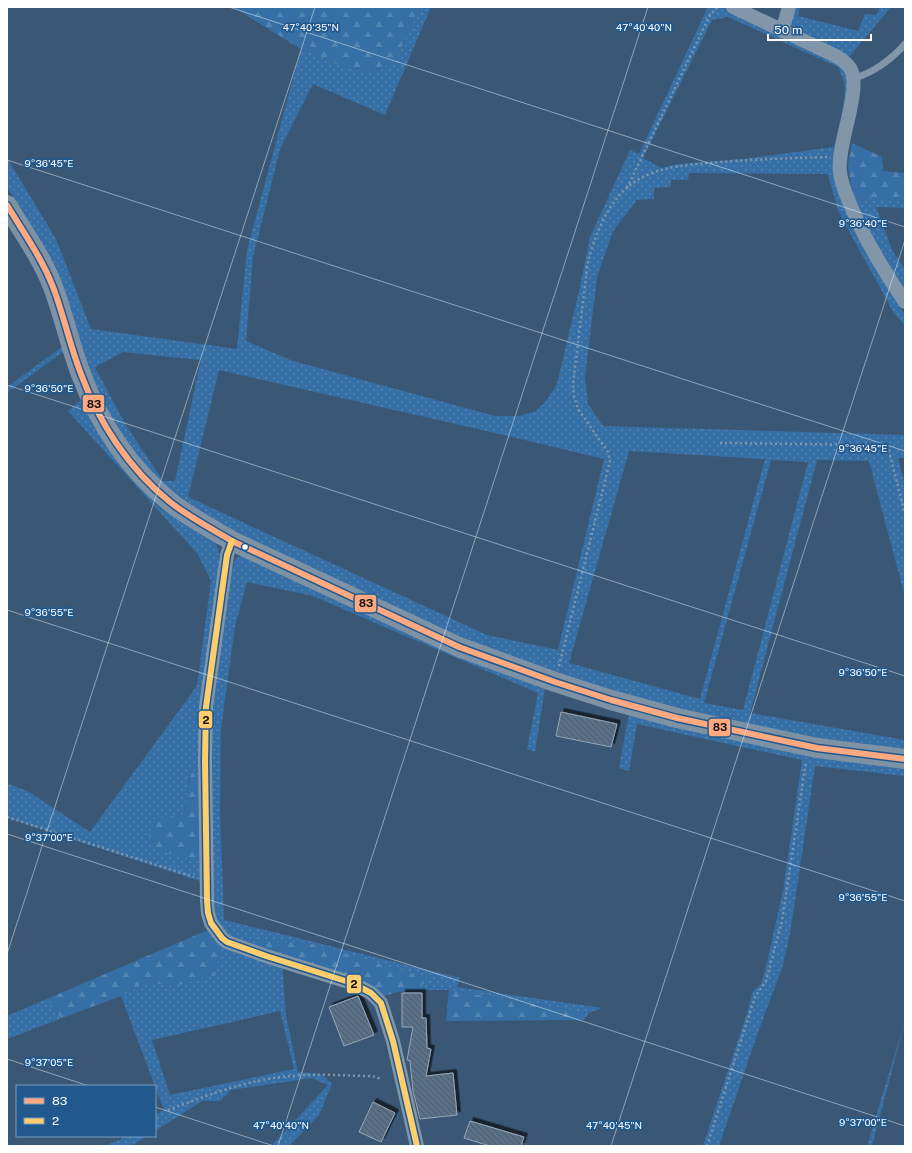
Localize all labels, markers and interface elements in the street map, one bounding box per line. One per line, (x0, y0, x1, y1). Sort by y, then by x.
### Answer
scale bar (768, 16, 871, 42)
text: 47°40'35"N (283, 21, 339, 33)
text: 47°40'40"N (616, 21, 672, 33)
text: 50 m (774, 23, 802, 37)
text: 9°36'45"E (25, 157, 73, 169)
text: 9°36'40"E (839, 217, 887, 229)
text: 9°36'50"E (25, 382, 73, 394)
line badge: 83 (82, 394, 105, 413)
text: 83 (87, 398, 101, 410)
text: 9°36'45"E (839, 442, 887, 454)
unlabelled marker (240, 542, 250, 552)
line badge: 83 (354, 594, 377, 613)
text: 83 (359, 597, 373, 609)
text: 9°36'55"E (24, 606, 74, 618)
text: 9°36'50"E (839, 666, 887, 678)
line badge: 2 (198, 710, 213, 729)
text: 2 (203, 714, 210, 726)
line badge: 83 (708, 718, 731, 737)
text: 83 (713, 721, 727, 733)
text: 9°37'00"E (25, 831, 73, 843)
text: 9°36'55"E (838, 891, 888, 903)
line badge: 2 (346, 974, 362, 994)
text: 2 (351, 978, 358, 990)
text: 9°37'05"E (25, 1056, 73, 1068)
legend (16, 1085, 156, 1137)
text: 83 (52, 1094, 67, 1108)
text: 2 (52, 1114, 59, 1128)
text: 9°37'00"E (839, 1116, 887, 1128)
text: 47°40'40"N (253, 1119, 309, 1131)
text: 47°40'45"N (586, 1119, 642, 1131)

